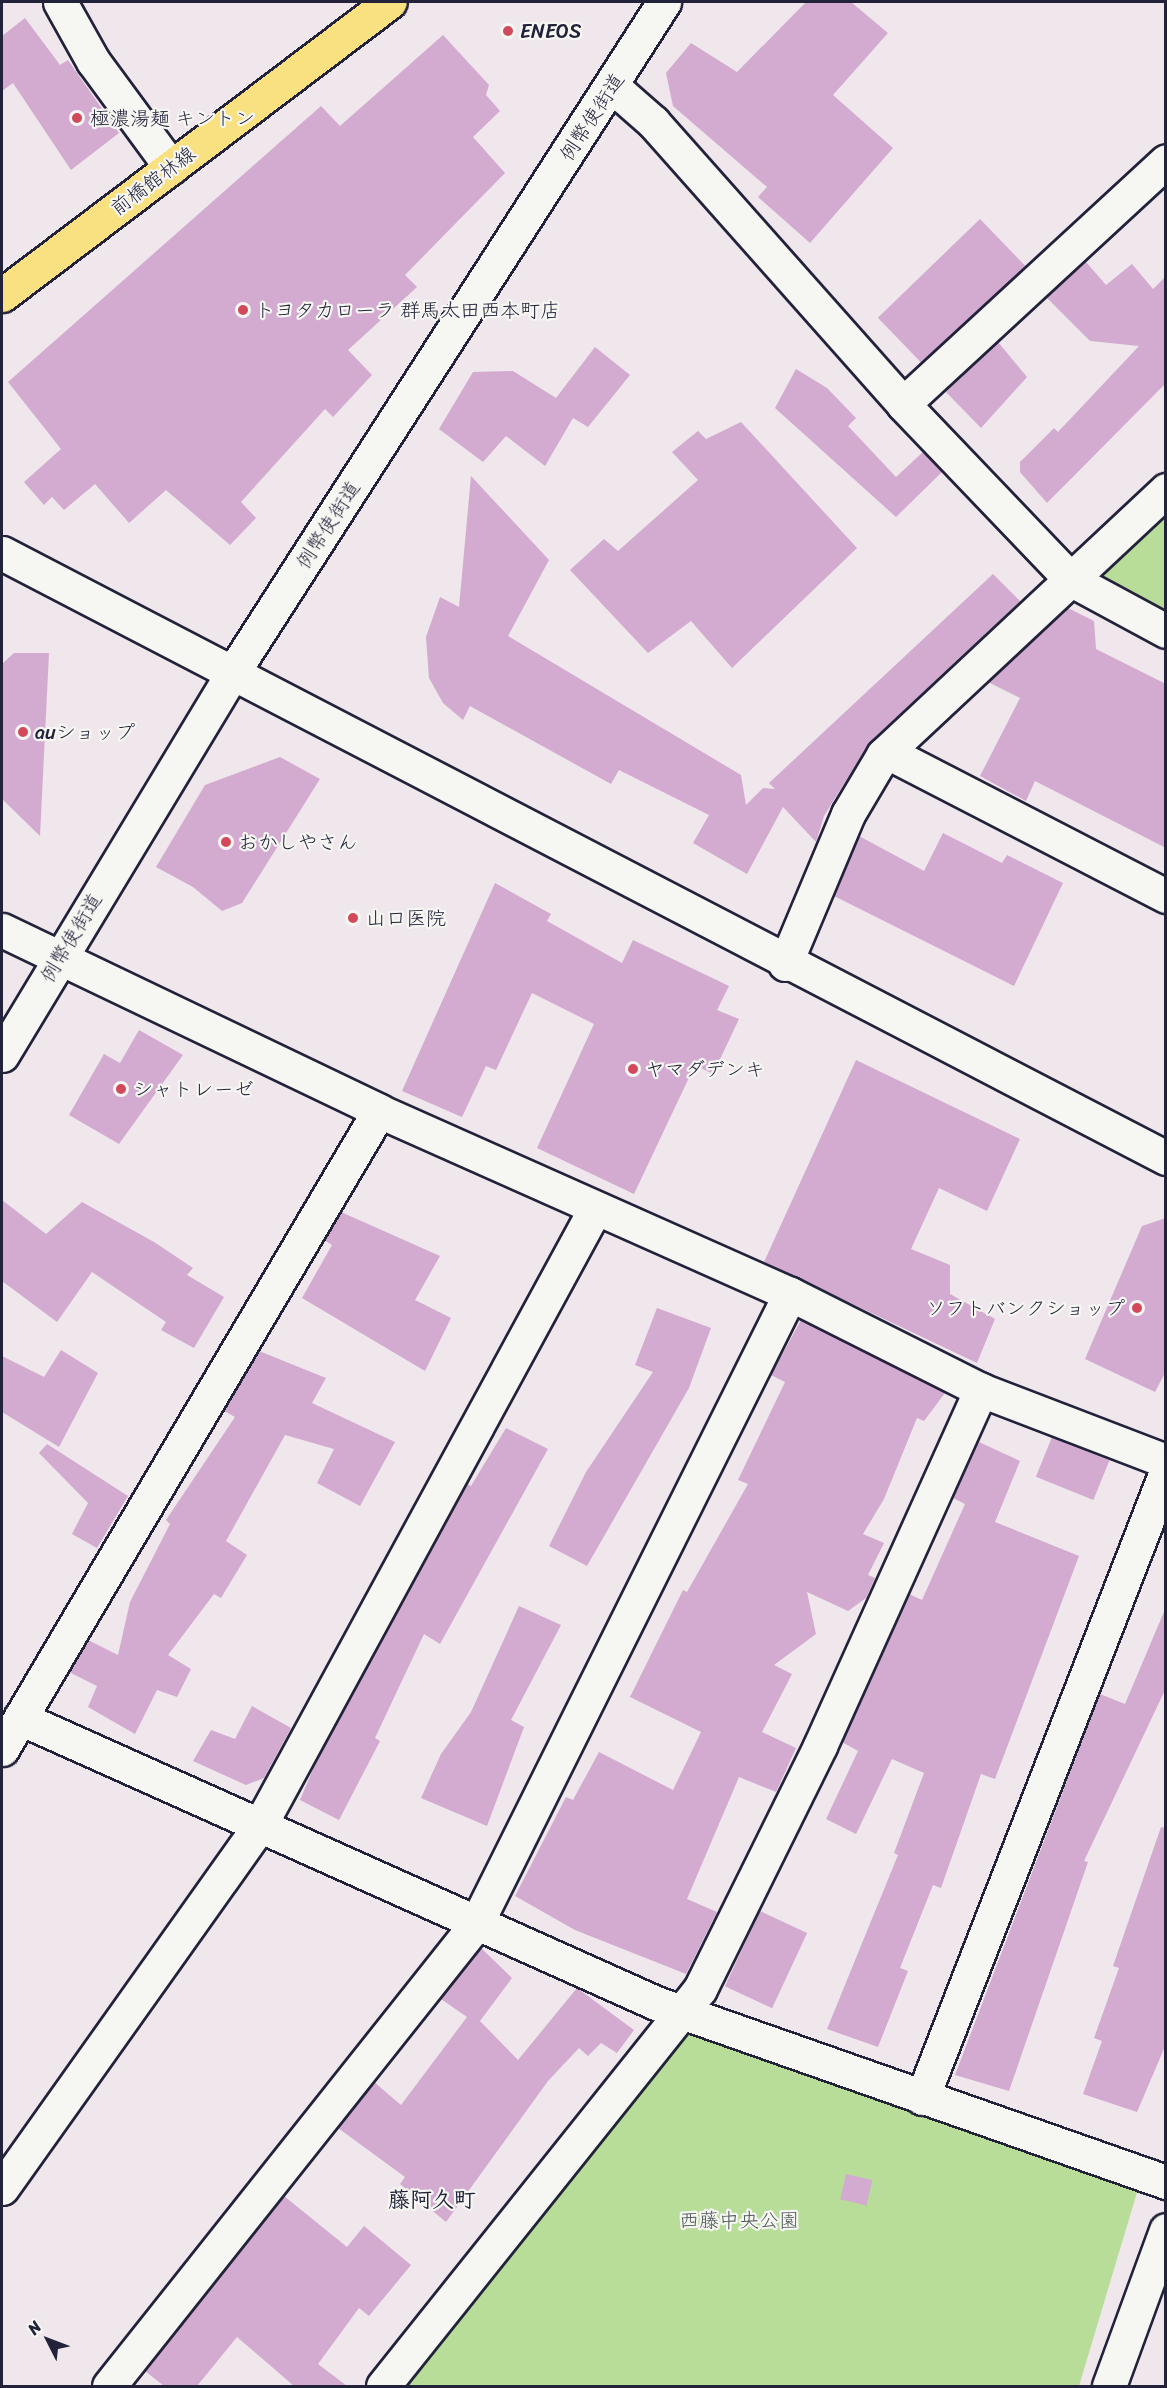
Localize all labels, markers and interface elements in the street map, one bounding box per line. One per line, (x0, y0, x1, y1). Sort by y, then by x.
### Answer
place label: ENEOS (520, 19, 582, 43)
marker: ENEOS (501, 24, 515, 38)
street label: 例幣使街道 (555, 69, 629, 165)
place label: 極濃湯麺 キントン (90, 106, 255, 130)
marker: 極濃湯麺 キントン (68, 109, 86, 127)
street label: 前橋館林線 (106, 141, 200, 221)
place label: トヨタカローラ 群馬太田西本町店 (255, 298, 560, 322)
marker: トヨタカローラ 群馬太田西本町店 (236, 303, 250, 317)
street label: 例幣使街道 (291, 477, 365, 573)
place label: auショップ (35, 720, 136, 744)
marker: auショップ (16, 725, 30, 739)
place label: おかしやさん (238, 830, 358, 854)
marker: おかしやさん (219, 835, 233, 849)
street label: 例幣使街道 (35, 889, 107, 987)
place label: 山口医院 (366, 906, 446, 930)
marker: 山口医院 (344, 909, 362, 927)
place label: ヤマダデンキ (645, 1057, 765, 1081)
marker: ヤマダデンキ (626, 1062, 640, 1076)
place label: シャトレーゼ (133, 1077, 254, 1101)
marker: シャトレーゼ (114, 1082, 128, 1096)
place label: ソフトバンクショップ (925, 1296, 1125, 1320)
marker: ソフトバンクショップ (1130, 1301, 1144, 1315)
district label: 藤阿久町 (388, 2187, 476, 2213)
park label: 西藤中央公園 (679, 2208, 799, 2232)
north arrow (18, 2310, 78, 2370)
text: N (20, 2314, 49, 2341)

